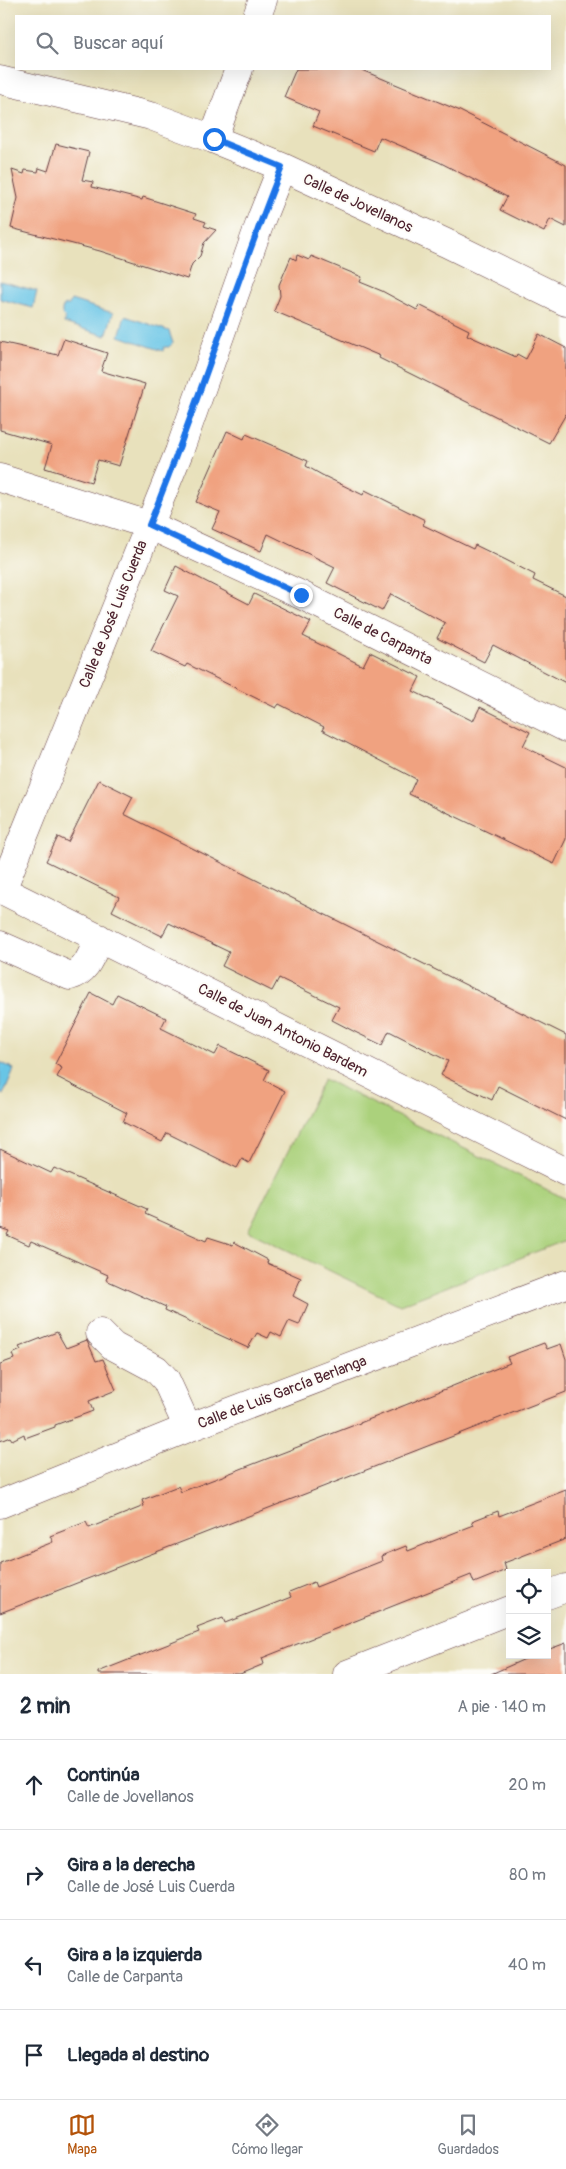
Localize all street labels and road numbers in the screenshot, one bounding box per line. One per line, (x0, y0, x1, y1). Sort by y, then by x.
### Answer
street label: Calle de Jovellanos (300, 170, 416, 237)
street label: Calle de José Luis Cuerda (75, 538, 152, 691)
street label: Calle de Carpanta (330, 603, 436, 670)
street label: Calle de Juan Antonio Bardem (195, 979, 371, 1082)
street label: Calle de Luis García Berlanga (195, 1351, 369, 1433)

